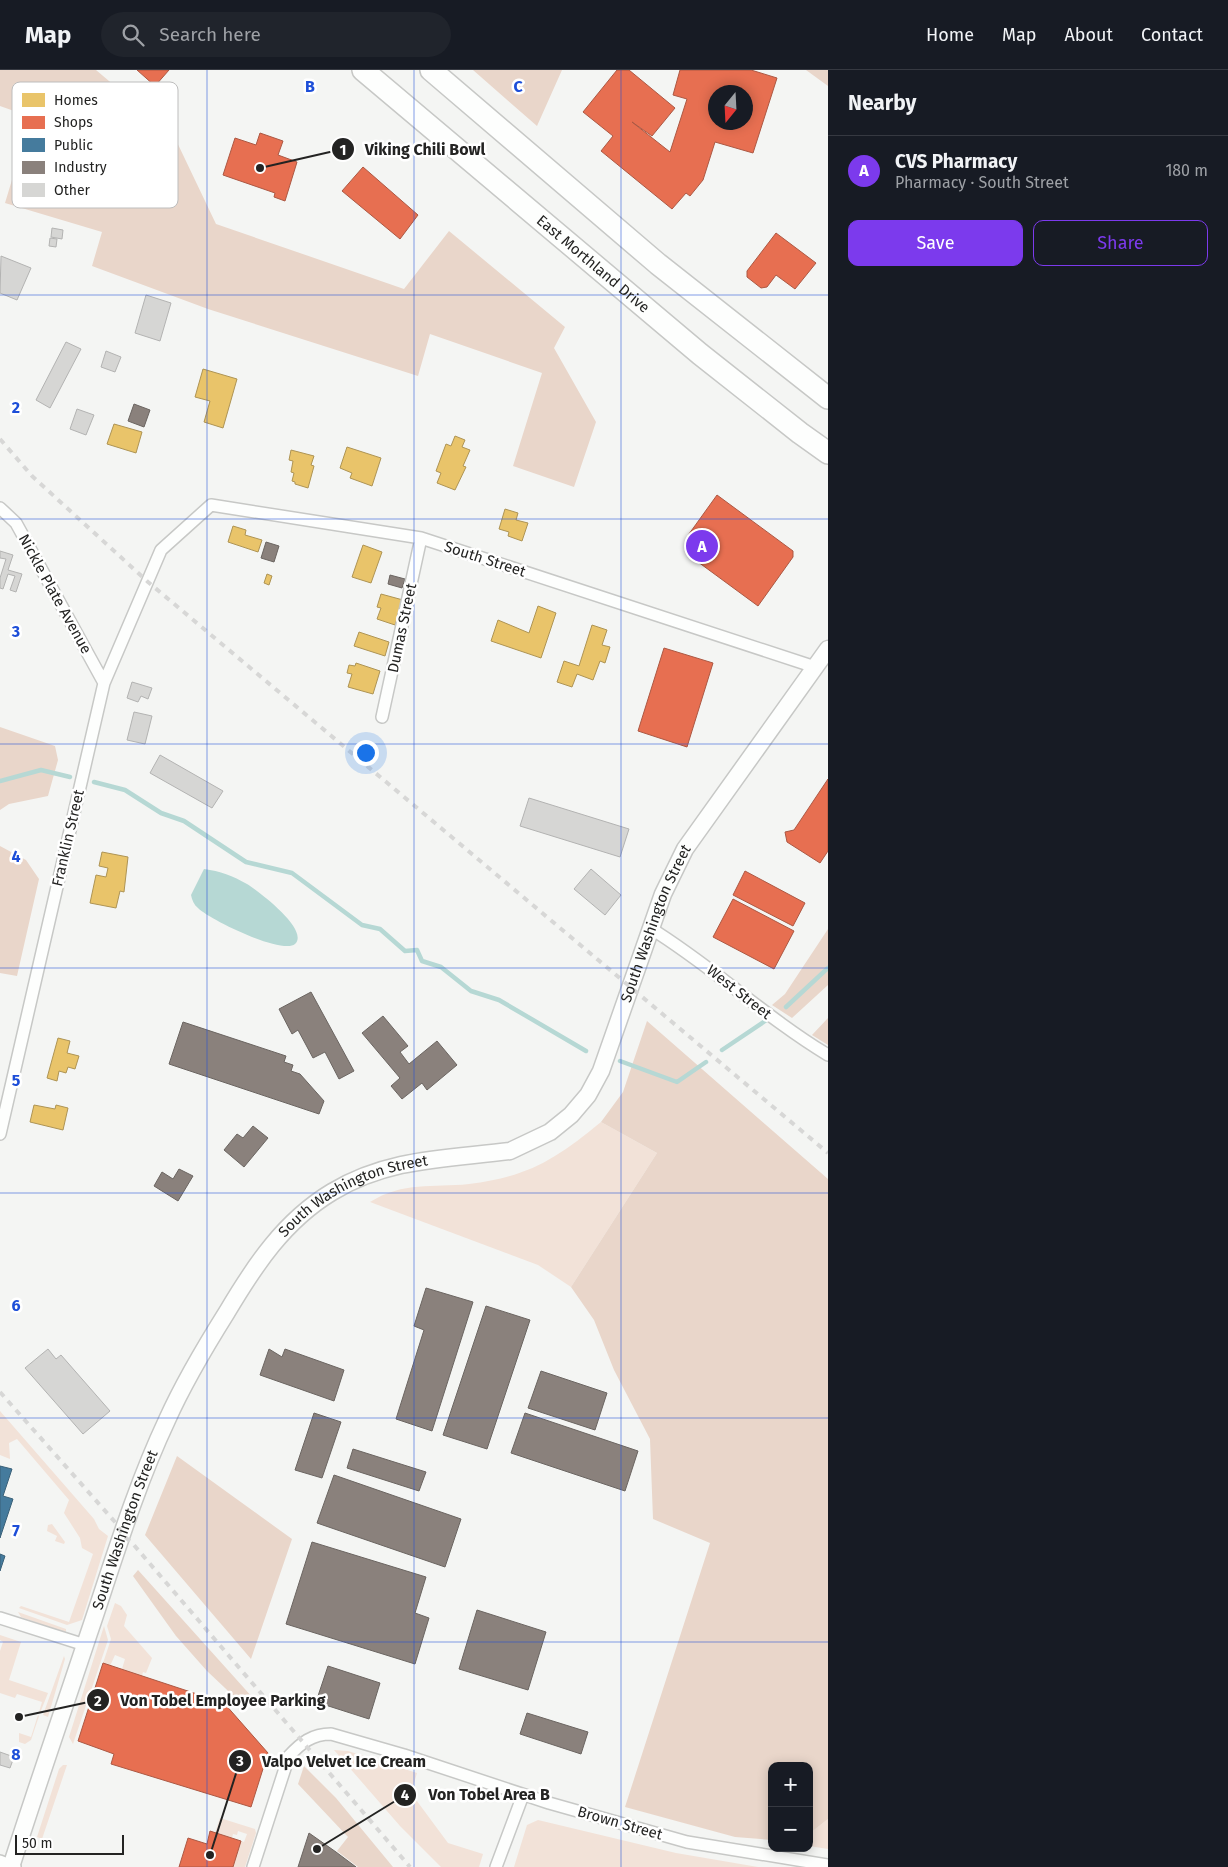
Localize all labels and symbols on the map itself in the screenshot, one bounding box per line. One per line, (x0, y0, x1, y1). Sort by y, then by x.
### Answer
text: B (305, 77, 315, 96)
text: C (513, 77, 523, 96)
legend (12, 82, 178, 208)
north arrow (708, 85, 753, 130)
text: Homes (54, 92, 98, 109)
text: Shops (54, 114, 93, 131)
callout: Viking Chili Bowl (330, 134, 496, 165)
text: Public (54, 137, 93, 154)
text: Viking Chili Bowl (364, 140, 486, 159)
text: 1 (340, 141, 346, 159)
text: Industry (54, 159, 107, 176)
text: Other (54, 182, 91, 199)
street label: East Morthland Drive (533, 211, 653, 317)
text: 2 (12, 398, 20, 417)
pin: A (686, 527, 718, 565)
street label: Nickle Plate Avenue (15, 531, 95, 657)
street label: South Street (442, 537, 529, 581)
street label: Dumas Street (384, 581, 420, 674)
text: 3 (11, 622, 20, 641)
your location (353, 740, 379, 766)
street label: Franklin Street (48, 787, 88, 888)
street label: South Washington Street (617, 840, 695, 1005)
text: 4 (11, 847, 21, 866)
street label: West Street (703, 961, 776, 1023)
text: 5 (12, 1071, 21, 1090)
street label: South Washington Street (275, 1151, 430, 1241)
text: 6 (11, 1296, 21, 1315)
street label: South Washington Street (88, 1447, 162, 1612)
text: 7 (12, 1521, 20, 1540)
callout: Von Tobel Employee Parking (85, 1685, 335, 1716)
text: Von Tobel Employee Parking (119, 1691, 326, 1710)
text: 2 (94, 1692, 102, 1710)
text: 8 (11, 1745, 21, 1764)
callout: Valpo Velvet Ice Cream (227, 1746, 437, 1777)
text: 3 (235, 1752, 244, 1770)
text: Valpo Velvet Ice Cream (261, 1752, 426, 1771)
callout: Von Tobel Area B (393, 1779, 559, 1810)
text: Von Tobel Area B (427, 1785, 550, 1804)
text: 4 (401, 1786, 410, 1804)
street label: Brown Street (575, 1802, 665, 1844)
scale bar (15, 1832, 124, 1855)

